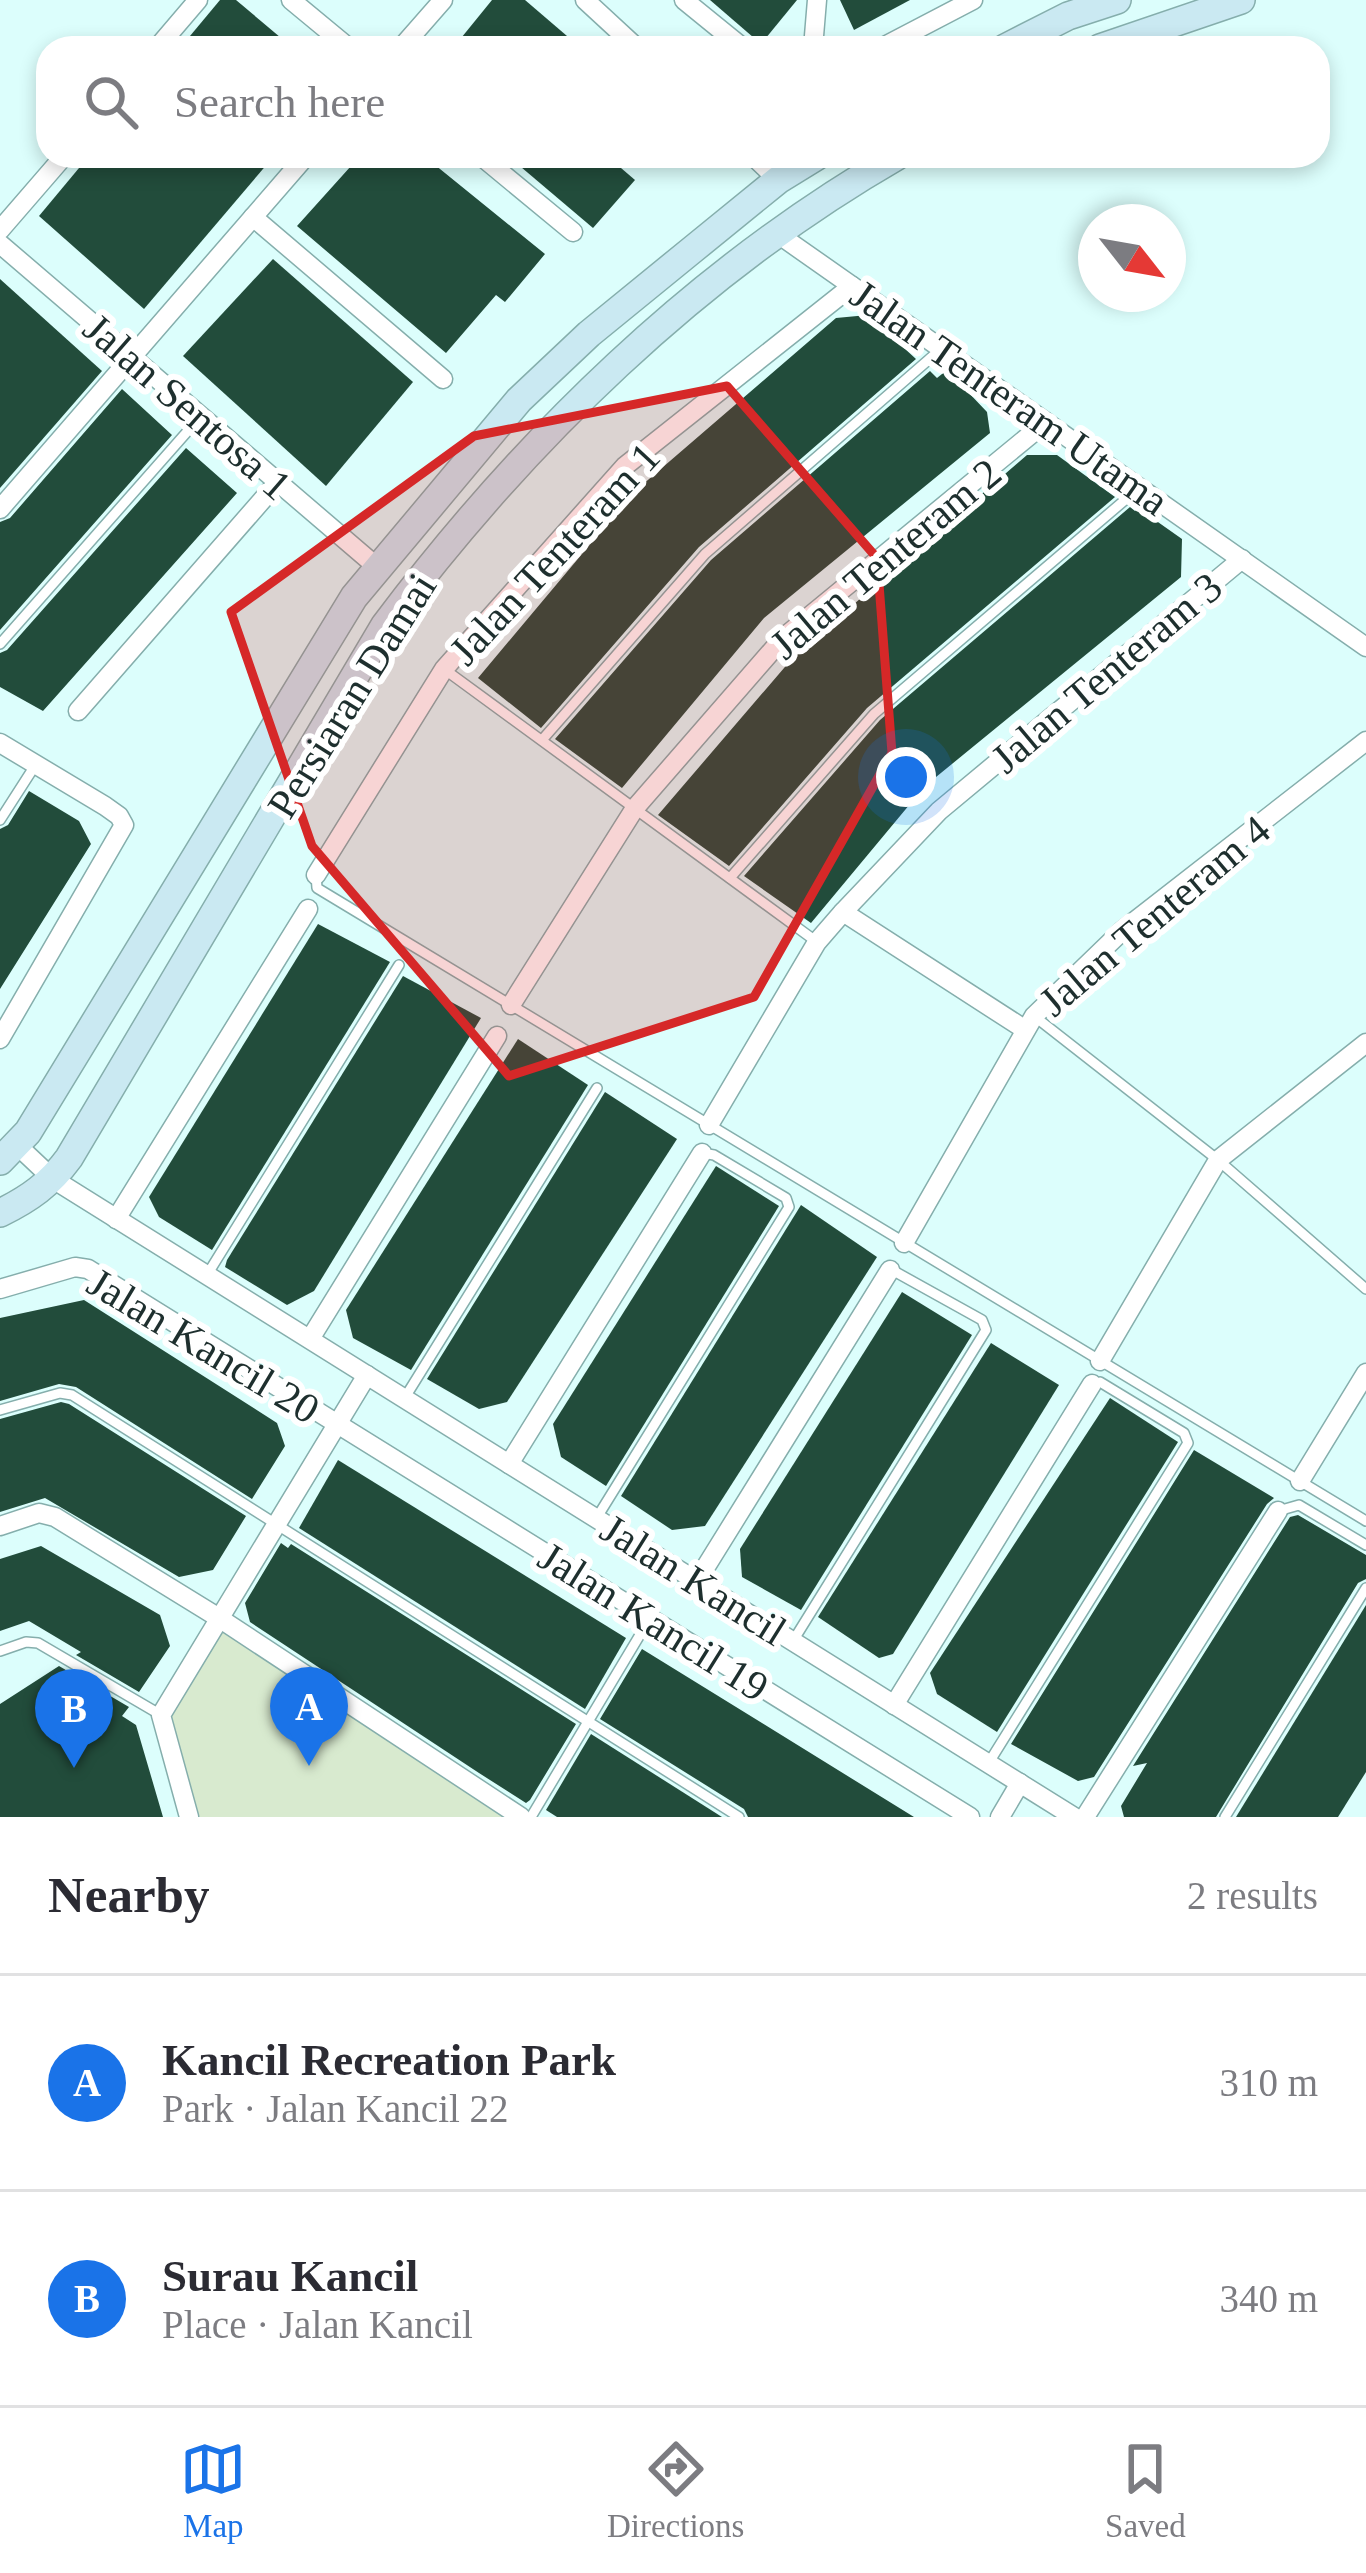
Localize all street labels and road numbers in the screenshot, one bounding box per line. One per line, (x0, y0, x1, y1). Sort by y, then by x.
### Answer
street label: Jalan Tenteram Utama (842, 271, 1177, 525)
street label: Jalan Sentosa 1 (75, 304, 300, 509)
street label: Jalan Tenteram 1 (441, 434, 669, 674)
street label: Jalan Tenteram 2 (761, 449, 1010, 668)
street label: Jalan Tenteram 3 (982, 563, 1231, 782)
street label: Persiaran Damai (258, 565, 445, 826)
street label: Jalan Tenteram 4 (1030, 806, 1279, 1025)
street label: Jalan Kancil 20 (80, 1259, 327, 1433)
street label: Jalan Kancil (593, 1505, 794, 1655)
street label: Jalan Kancil 19 (531, 1533, 776, 1711)

